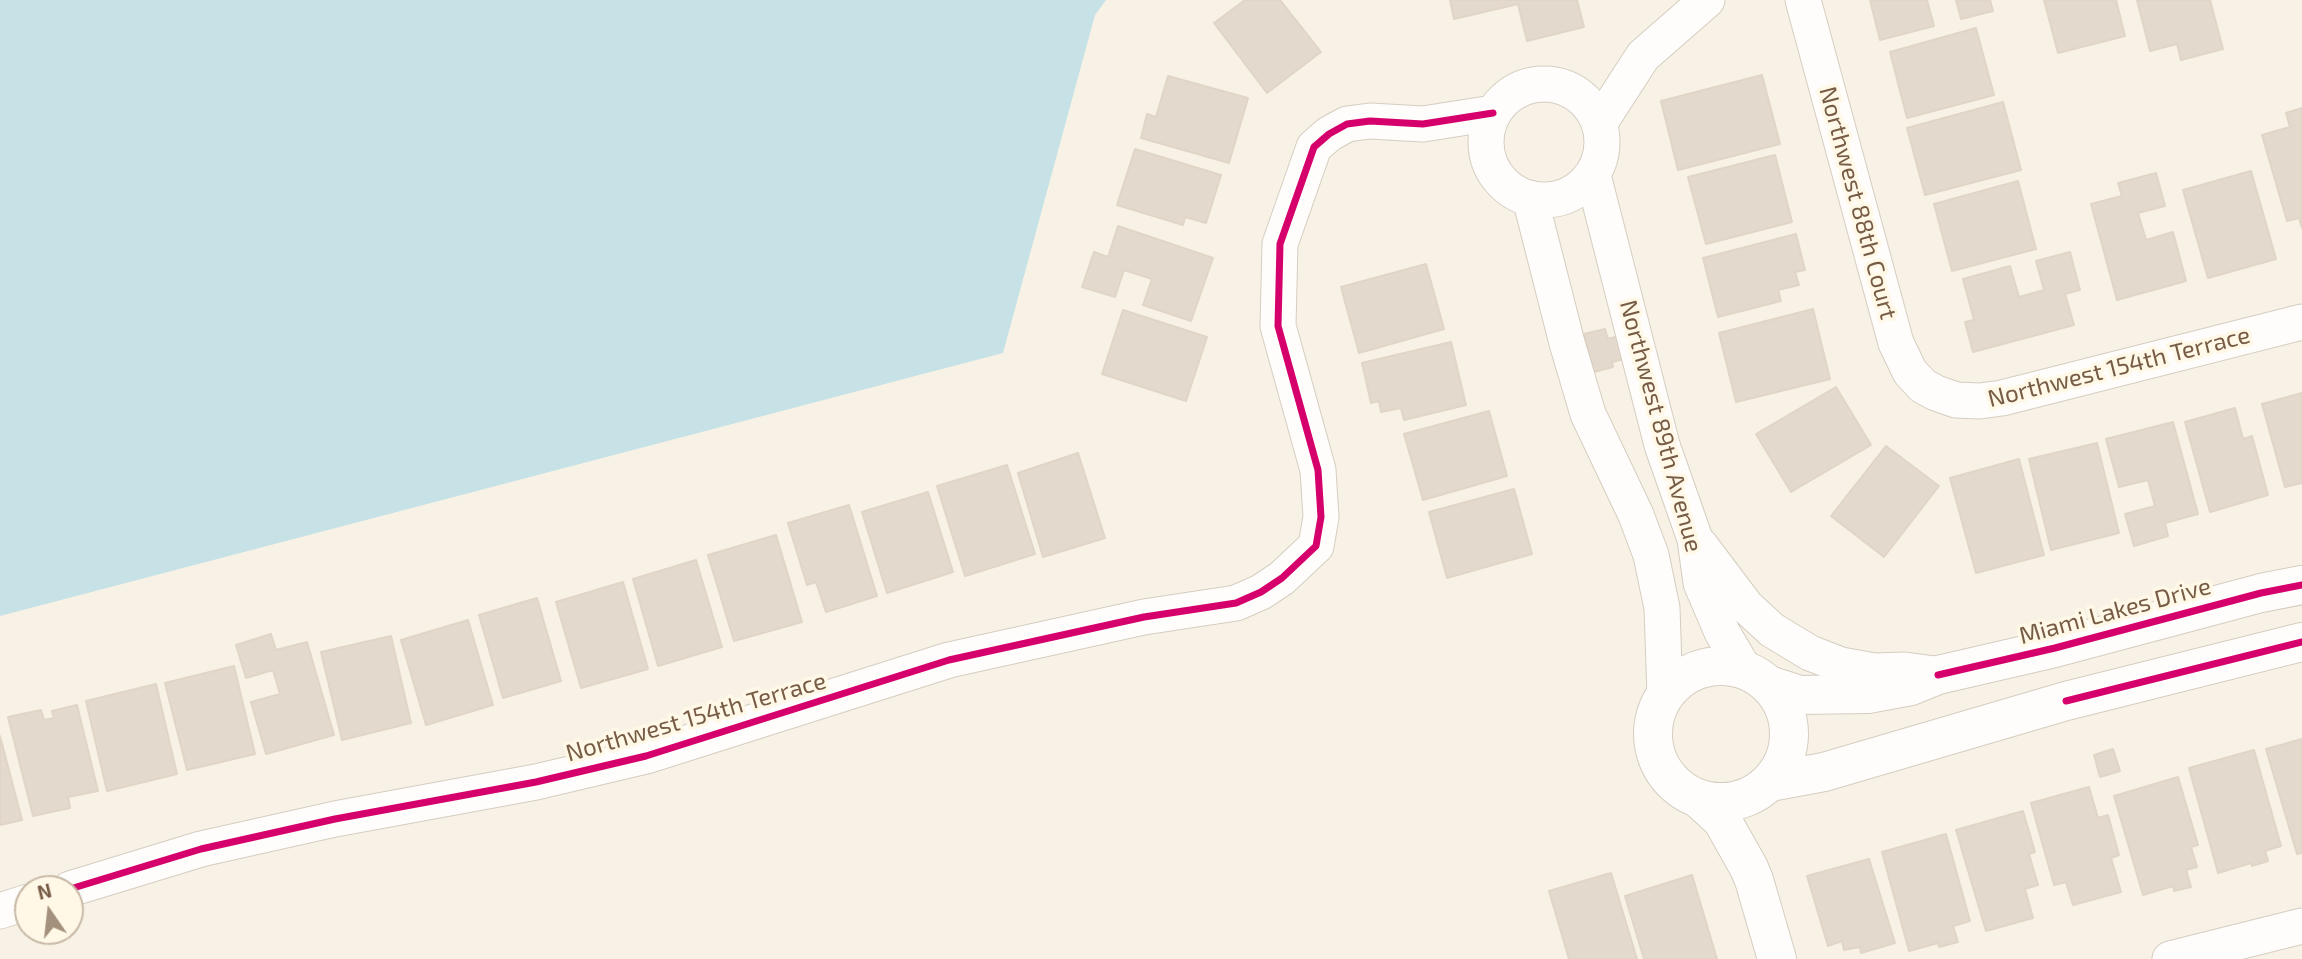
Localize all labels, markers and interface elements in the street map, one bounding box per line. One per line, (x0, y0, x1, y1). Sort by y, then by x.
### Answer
street label: Northwest 88th Court (1813, 83, 1903, 323)
street label: Northwest 89th Avenue (1613, 297, 1709, 555)
street label: Northwest 154th Terrace (1985, 320, 2253, 414)
street label: Miami Lakes Drive (2016, 572, 2214, 650)
street label: Northwest 154th Terrace (563, 666, 829, 768)
north arrow (14, 875, 84, 945)
text: N (35, 878, 54, 904)

